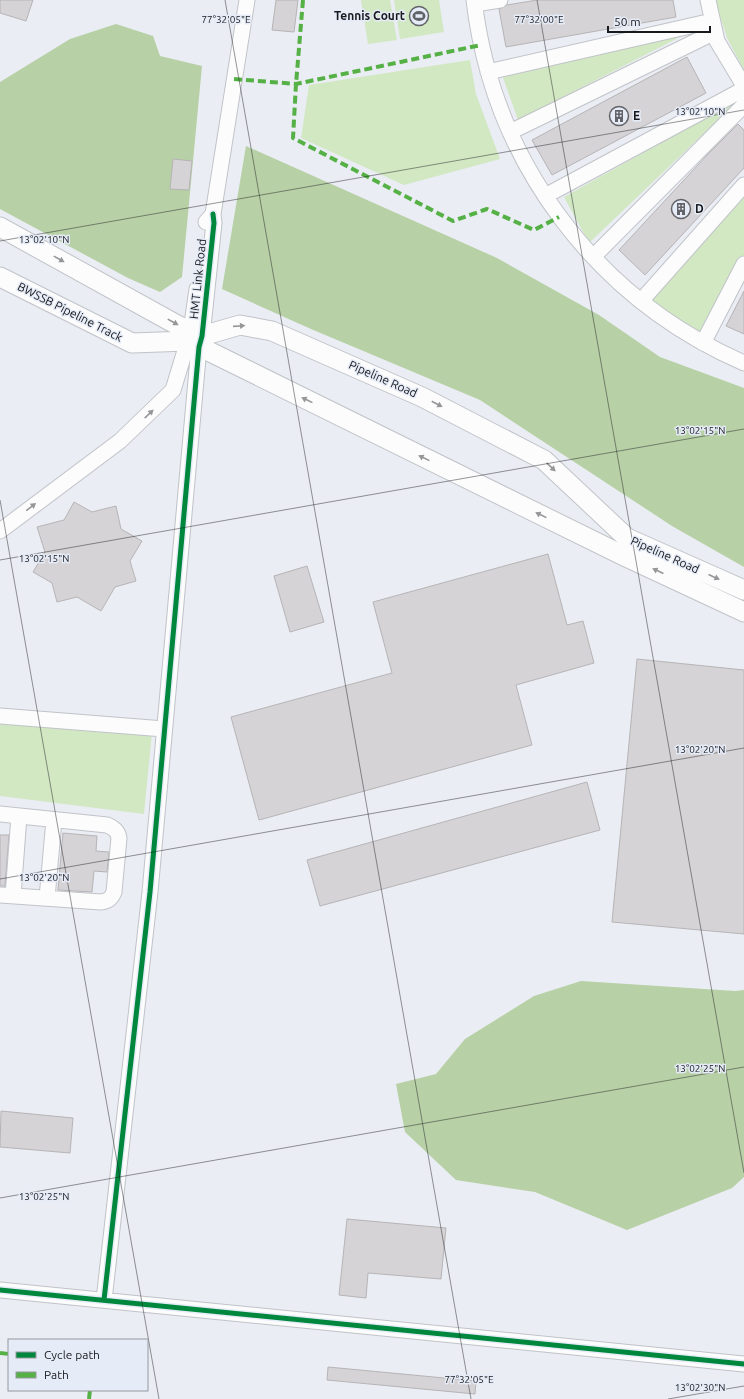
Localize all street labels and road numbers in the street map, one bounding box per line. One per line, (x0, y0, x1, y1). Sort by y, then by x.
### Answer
street label: HMT Link Road (187, 238, 208, 320)
street label: BWSSB Pipeline Track (15, 279, 125, 344)
street label: Pipeline Road (347, 358, 420, 399)
street label: Pipeline Road (629, 534, 702, 575)

